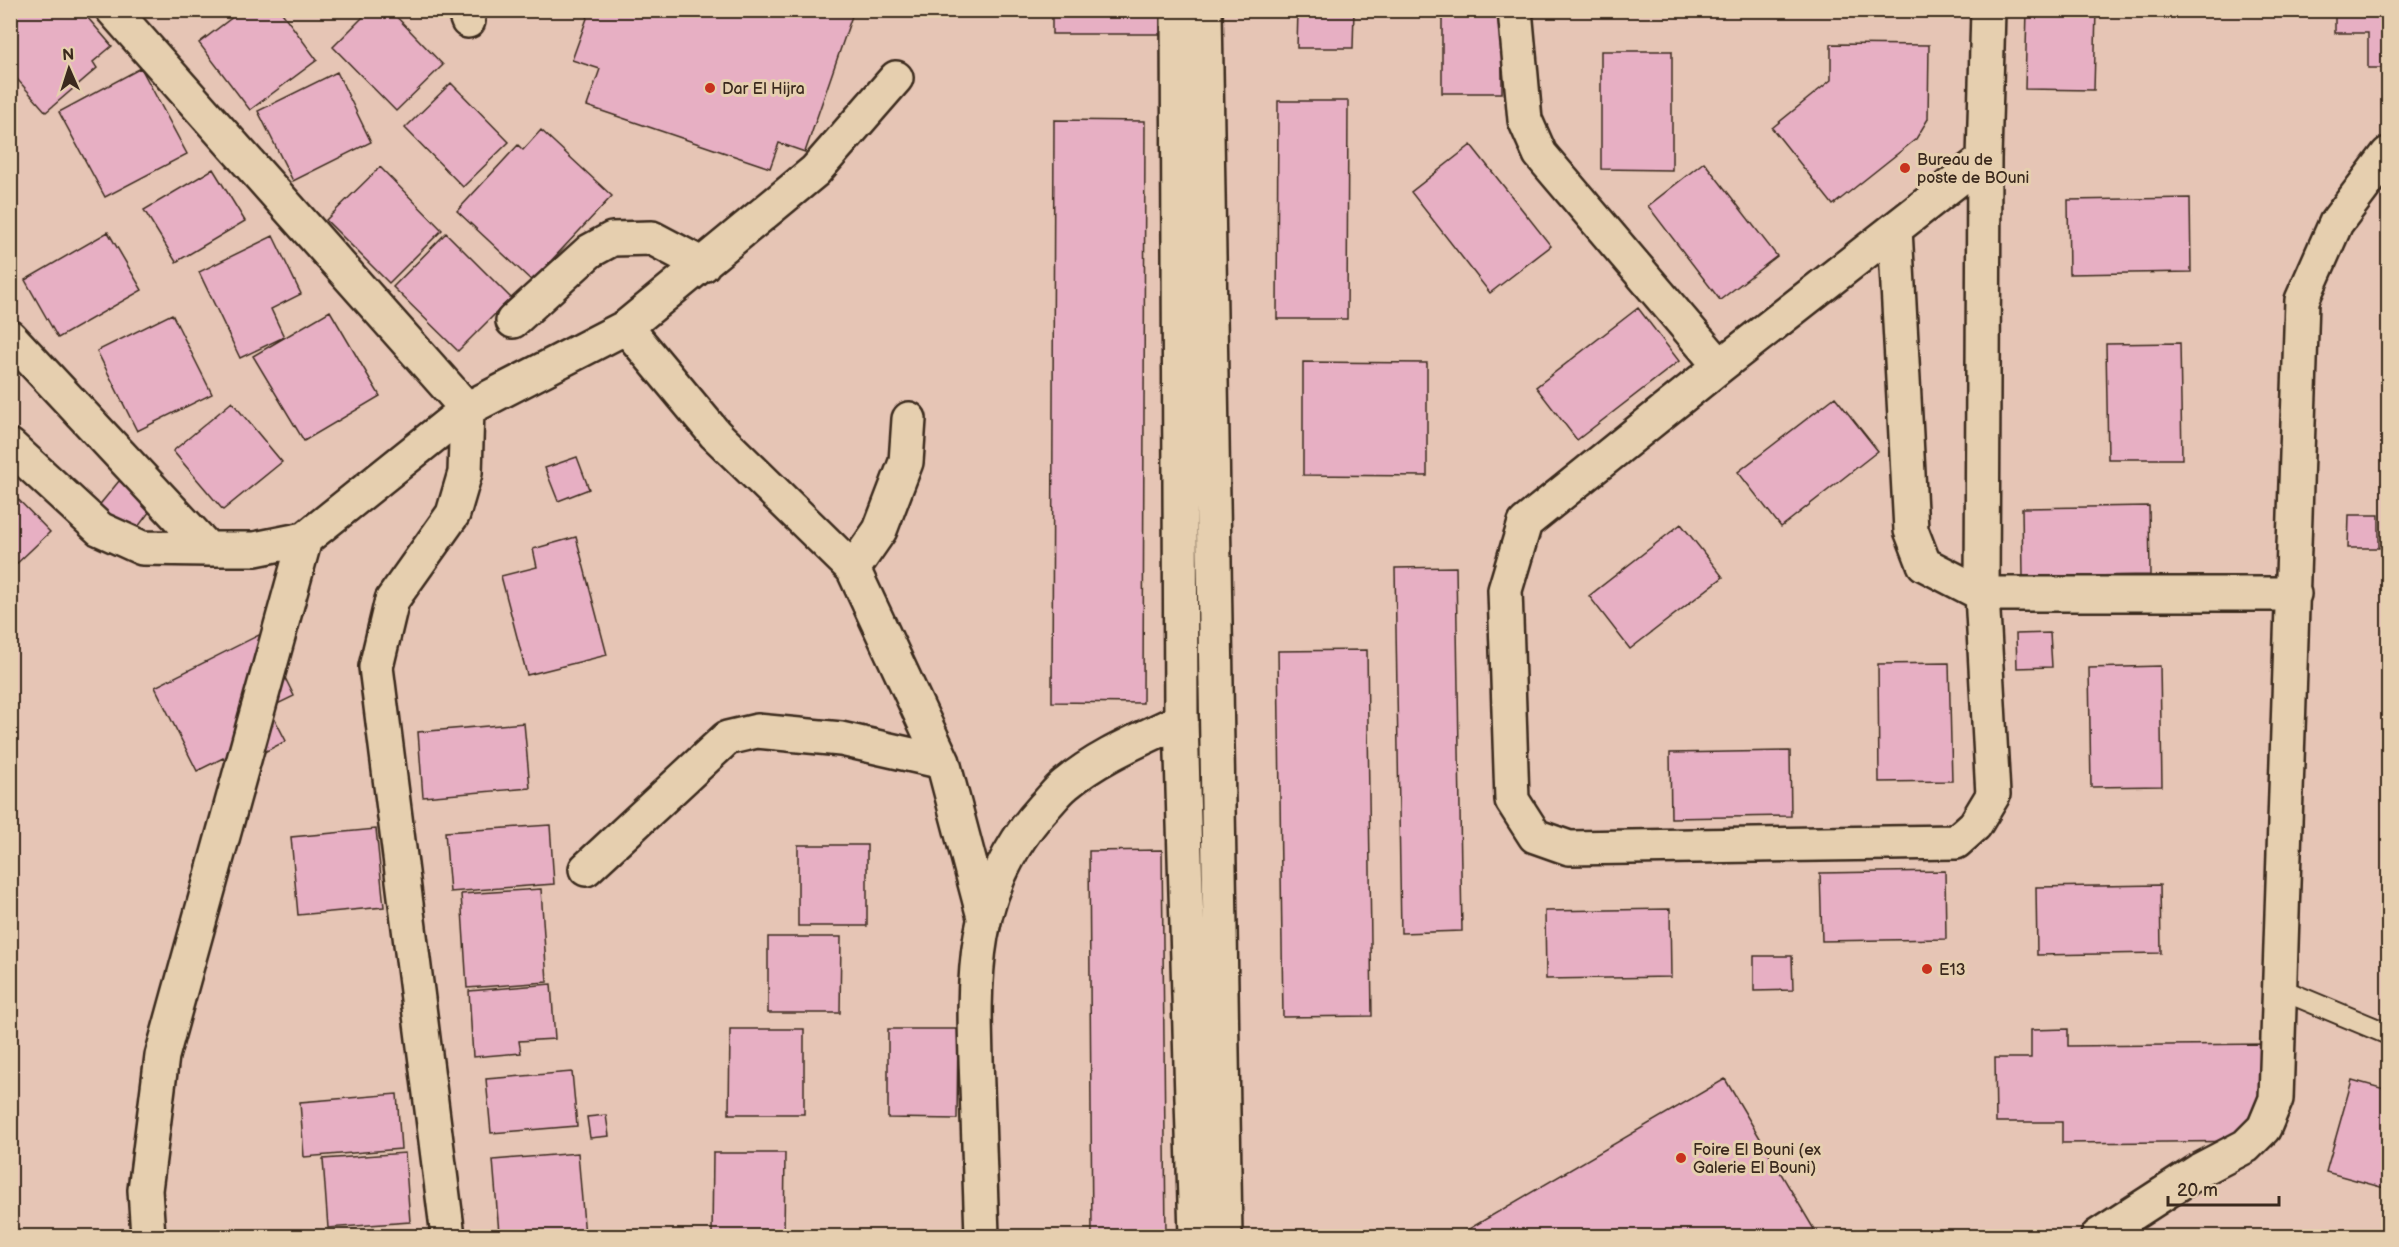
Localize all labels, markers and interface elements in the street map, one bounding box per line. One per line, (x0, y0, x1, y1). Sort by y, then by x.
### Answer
north arrow (39, 39, 99, 99)
text: N (62, 46, 75, 65)
place label: Dar El Hijra (722, 80, 805, 99)
marker: Dar El Hijra (703, 81, 717, 95)
place label: Bureau de poste de BOuni (1917, 151, 2029, 188)
marker: Bureau de poste de BOuni (1898, 161, 1912, 175)
place label: E13 (1939, 961, 1966, 980)
marker: E13 (1920, 962, 1934, 976)
place label: Foire El Bouni (ex Galerie El Bouni) (1693, 1141, 1822, 1178)
marker: Foire El Bouni (ex Galerie El Bouni) (1674, 1151, 1688, 1165)
scale bar (2168, 1169, 2279, 1207)
text: 20 m (2177, 1180, 2218, 1201)

